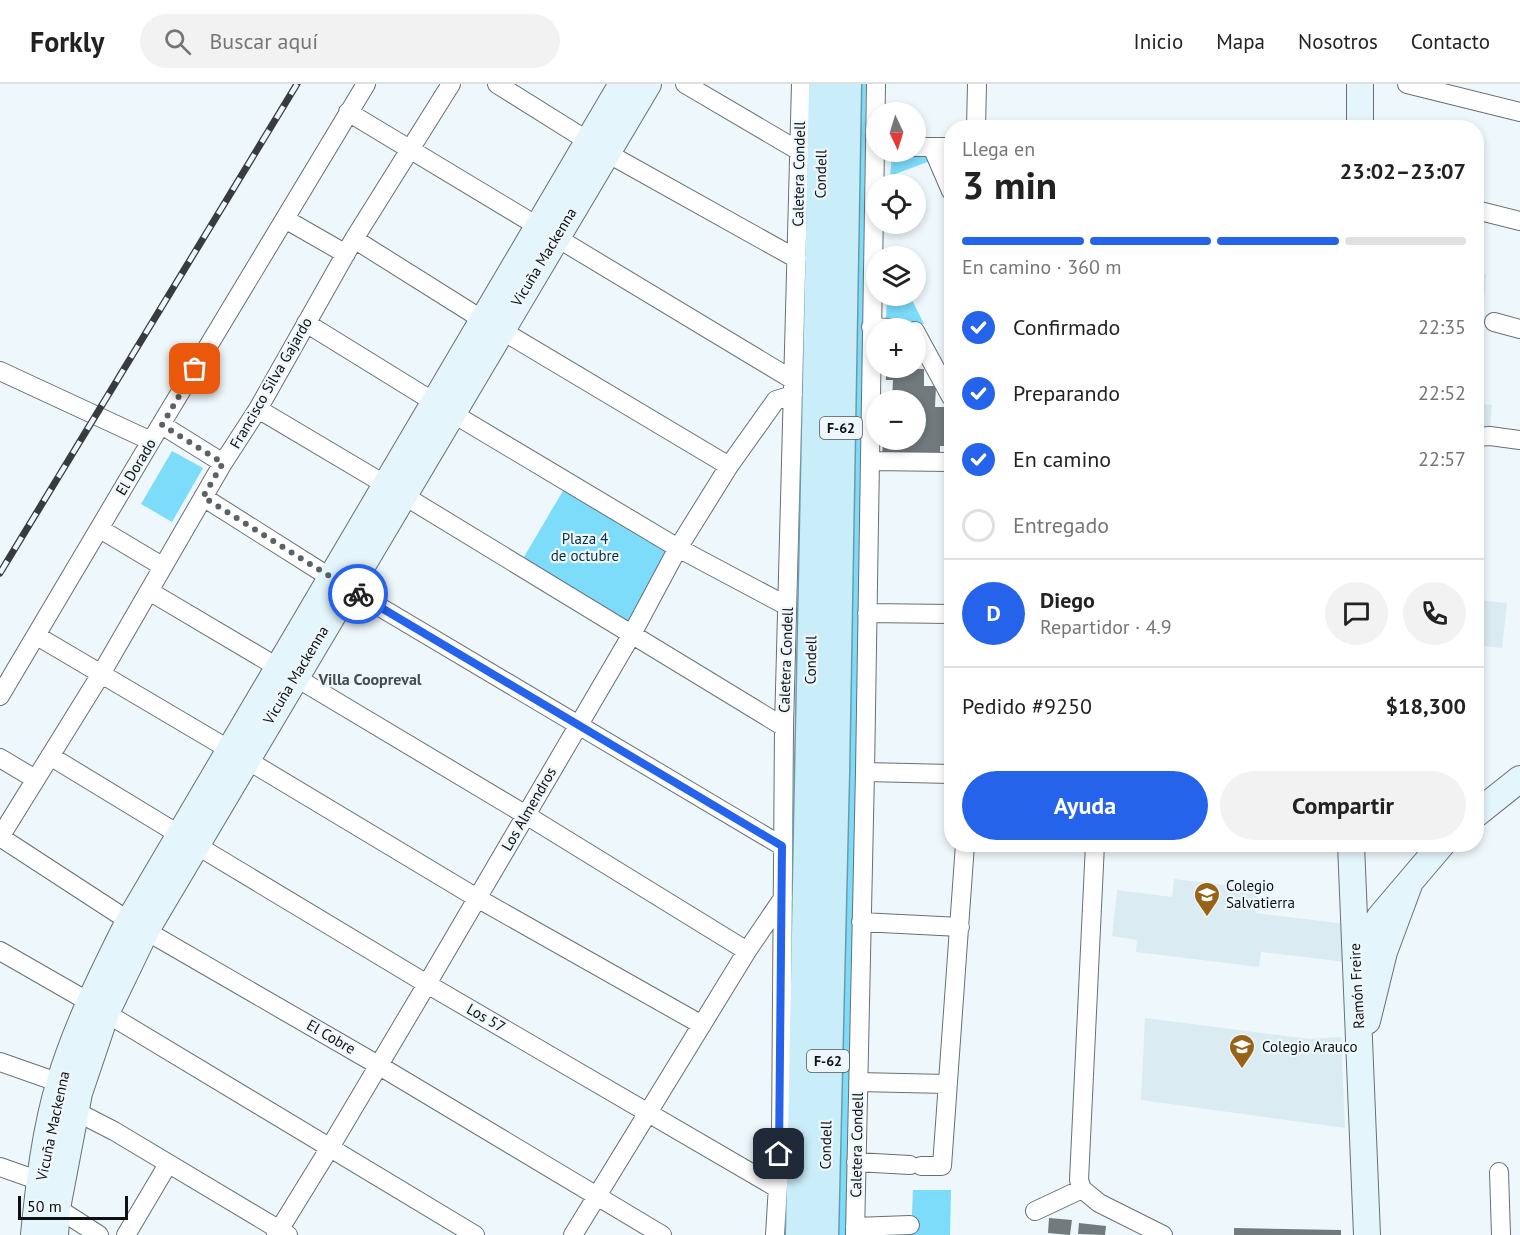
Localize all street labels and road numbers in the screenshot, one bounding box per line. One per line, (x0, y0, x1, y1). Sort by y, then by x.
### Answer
street label: Caletera Condell (788, 120, 809, 227)
street label: Condell (811, 149, 830, 199)
street label: Vicuña Mackenna (506, 204, 580, 310)
street label: Francisco Silva Gajardo (225, 314, 316, 452)
road number: F-62 (820, 417, 862, 439)
street label: El Dorado (111, 435, 160, 499)
street label: Caletera Condell (774, 606, 797, 713)
street label: Vicuña Mackenna (258, 622, 332, 728)
street label: Condell (801, 635, 820, 685)
street label: Los Almendros (497, 764, 560, 854)
street label: Ramón Freire (1345, 943, 1368, 1029)
street label: Los 57 (463, 999, 509, 1036)
street label: El Cobre (303, 1015, 359, 1058)
road number: F-62 (807, 1050, 849, 1072)
street label: Vicuña Mackenna (31, 1069, 73, 1183)
street label: Caletera Condell (846, 1091, 867, 1198)
street label: Condell (816, 1120, 835, 1170)

